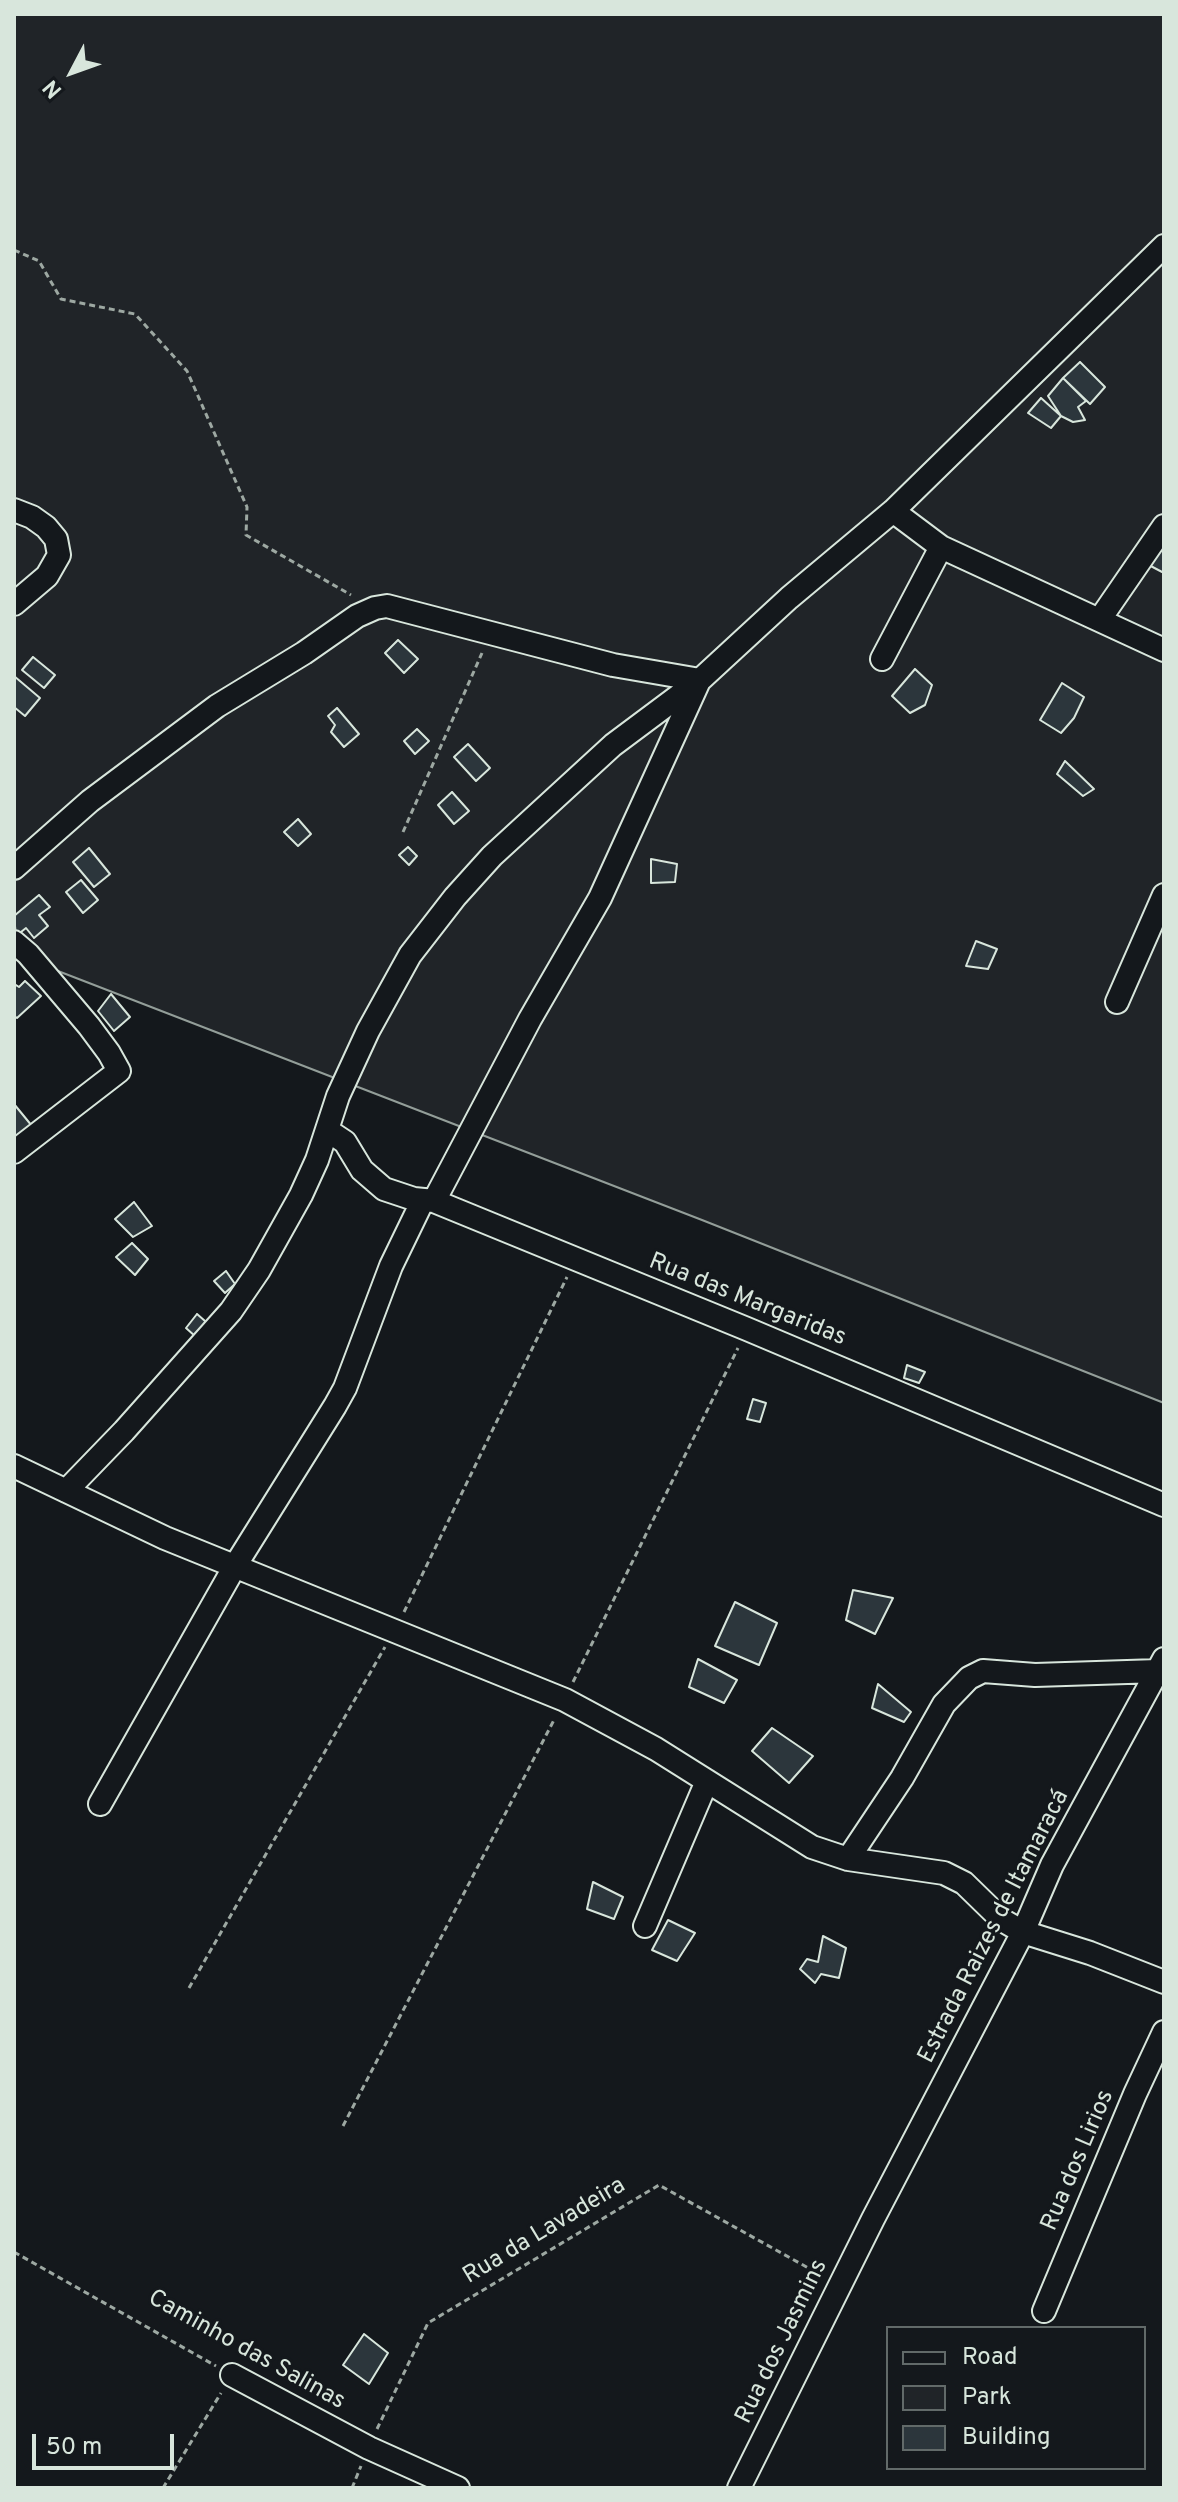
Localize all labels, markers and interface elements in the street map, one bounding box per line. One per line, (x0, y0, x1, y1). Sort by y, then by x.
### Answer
north arrow (32, 32, 112, 112)
text: N (38, 73, 69, 103)
street label: Rua das Margaridas (644, 1248, 850, 1354)
street label: Estrada Raizes de Itamaracá (913, 1785, 1077, 2069)
street label: Rua dos Lirios (1036, 2086, 1122, 2236)
street label: Rua da Lavadeira (459, 2172, 631, 2292)
street label: Rua dos Jasmins (731, 2255, 835, 2429)
street label: Caminho das Salinas (142, 2285, 350, 2417)
legend (886, 2326, 1146, 2470)
text: Road (962, 2343, 1018, 2373)
text: Park (962, 2383, 1012, 2413)
scale bar (36, 2418, 178, 2468)
text: Building (962, 2423, 1051, 2453)
text: 50 m (46, 2433, 102, 2463)

